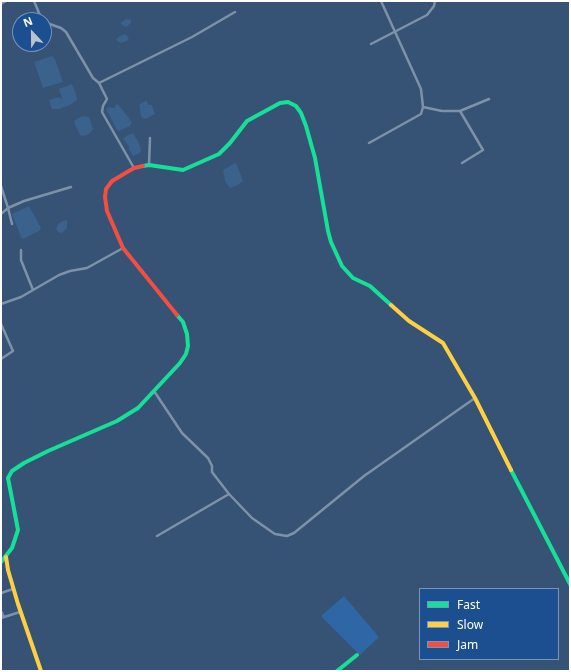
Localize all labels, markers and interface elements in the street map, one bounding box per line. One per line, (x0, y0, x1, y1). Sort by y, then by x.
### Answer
north arrow (12, 12, 52, 52)
text: N (21, 13, 35, 30)
legend (419, 588, 559, 660)
text: Fast (457, 596, 480, 613)
text: Slow (457, 616, 483, 633)
text: Jam (457, 636, 478, 653)

